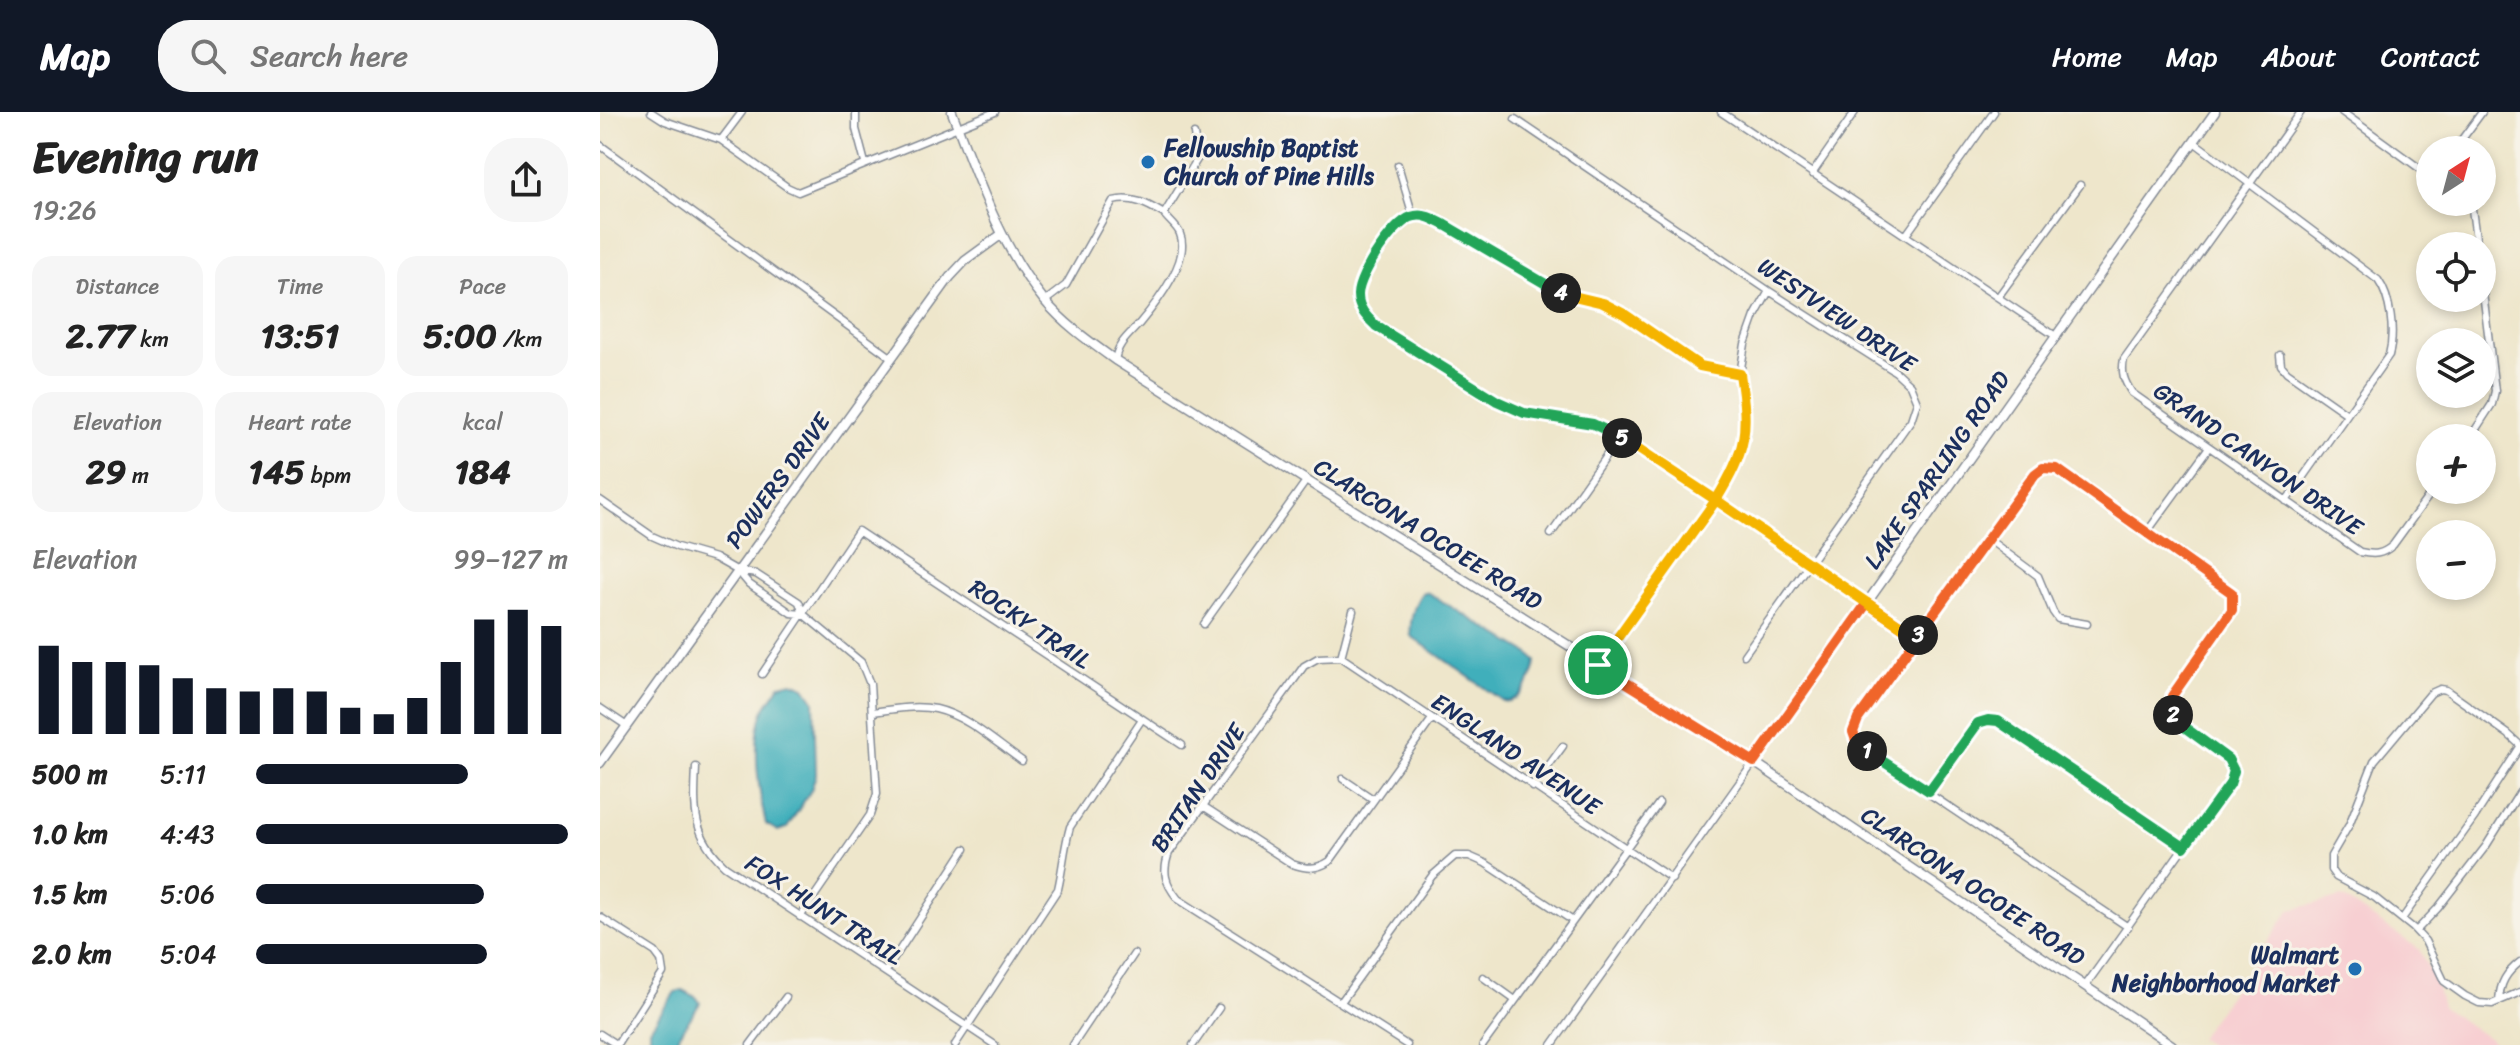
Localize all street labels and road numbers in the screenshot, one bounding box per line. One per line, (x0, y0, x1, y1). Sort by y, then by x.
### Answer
street label: WESTVIEW DRIVE (1749, 246, 1927, 385)
street label: LAKE SPARLING ROAD (1853, 361, 2022, 578)
street label: GRAND CANYON DRIVE (2144, 371, 2373, 548)
street label: POWERS DRIVE (714, 403, 843, 558)
street label: CLARCONA OCOEE ROAD (1305, 446, 1552, 622)
street label: ROCKY TRAIL (960, 567, 1100, 681)
street label: ENGLAND AVENUE (1422, 681, 1611, 828)
street label: BRITAN DRIVE (1139, 713, 1258, 861)
street label: CLARCONA OCOEE ROAD (1852, 795, 2095, 978)
street label: FOX HUNT TRAIL (736, 843, 912, 977)

